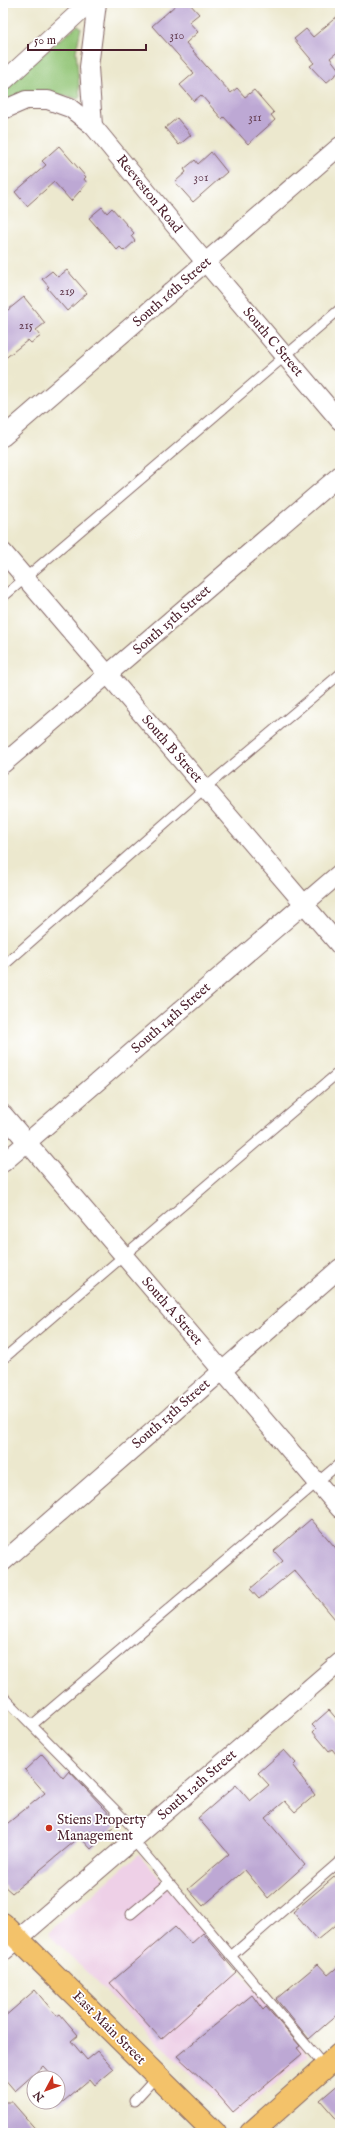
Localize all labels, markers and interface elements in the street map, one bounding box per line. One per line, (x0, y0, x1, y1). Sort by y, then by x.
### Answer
scale bar (28, 26, 146, 52)
house number: 310 (170, 28, 184, 43)
text: 50 m (34, 33, 56, 48)
house number: 311 (248, 110, 262, 125)
street label: Reeveston Road (112, 151, 186, 237)
house number: 301 (194, 170, 208, 185)
street label: South 16th Street (129, 253, 215, 331)
house number: 219 (59, 284, 75, 299)
street label: South C Street (239, 304, 307, 381)
house number: 215 (19, 318, 34, 333)
street label: South 15th Street (129, 581, 215, 659)
street label: South B Street (138, 711, 207, 787)
street label: South 14th Street (128, 978, 215, 1057)
street label: South A Street (137, 1273, 207, 1349)
street label: South 13th Street (128, 1375, 214, 1453)
street label: South 12th Street (154, 1746, 240, 1824)
place label: Stiens Property Management (57, 1811, 146, 1845)
marker: Stiens Property Management (44, 1823, 54, 1833)
street label: East Main Street (68, 1987, 150, 2069)
north arrow (26, 2070, 66, 2110)
text: N (30, 2087, 48, 2105)

